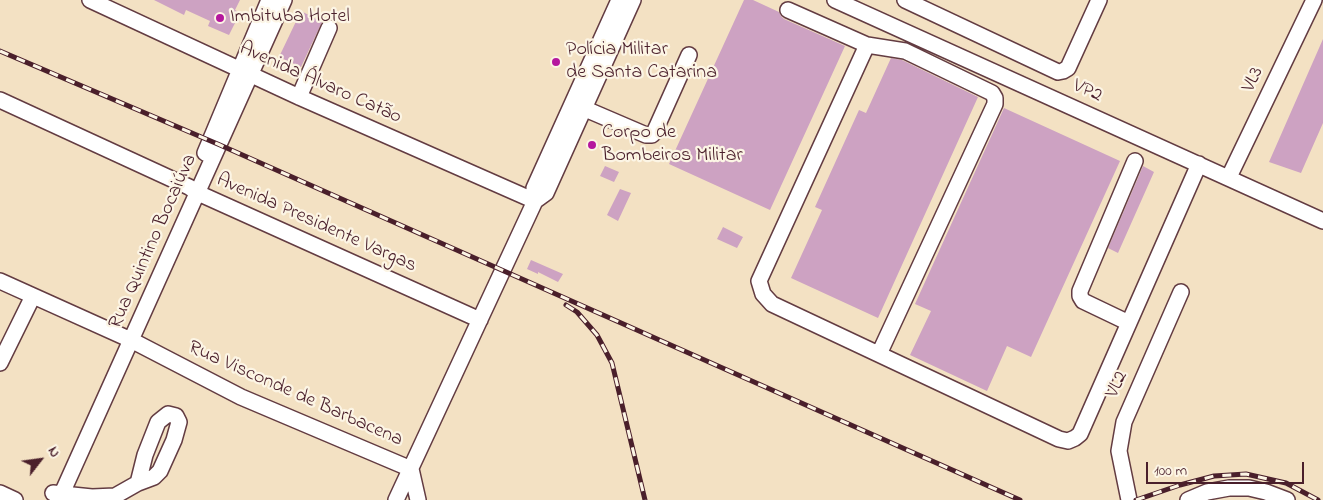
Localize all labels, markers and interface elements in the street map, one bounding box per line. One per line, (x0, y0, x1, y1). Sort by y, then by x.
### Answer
place label: Imbituba Hotel (230, 6, 350, 30)
marker: Imbituba Hotel (214, 12, 226, 24)
street label: Avenida Álvaro Catão (235, 37, 405, 131)
place label: Polícia Militar de Santa Catarina (566, 39, 717, 86)
marker: Polícia Militar de Santa Catarina (550, 56, 562, 68)
street label: VL3 (1238, 64, 1270, 96)
street label: VP2 (1069, 75, 1105, 109)
place label: Corpo de Bombeiros Militar (602, 122, 743, 169)
marker: Corpo de Bombeiros Militar (586, 139, 598, 151)
street label: Rua Quintino Bocaiúva (105, 151, 203, 333)
street label: Avenida Presidente Vargas (212, 169, 420, 279)
street label: Rua Visconde de Barbacena (184, 337, 406, 453)
street label: VL2 (1102, 368, 1134, 402)
north arrow (15, 435, 65, 485)
text: N (42, 443, 65, 462)
scale bar (1148, 452, 1306, 484)
text: 100 m (1154, 460, 1187, 482)

